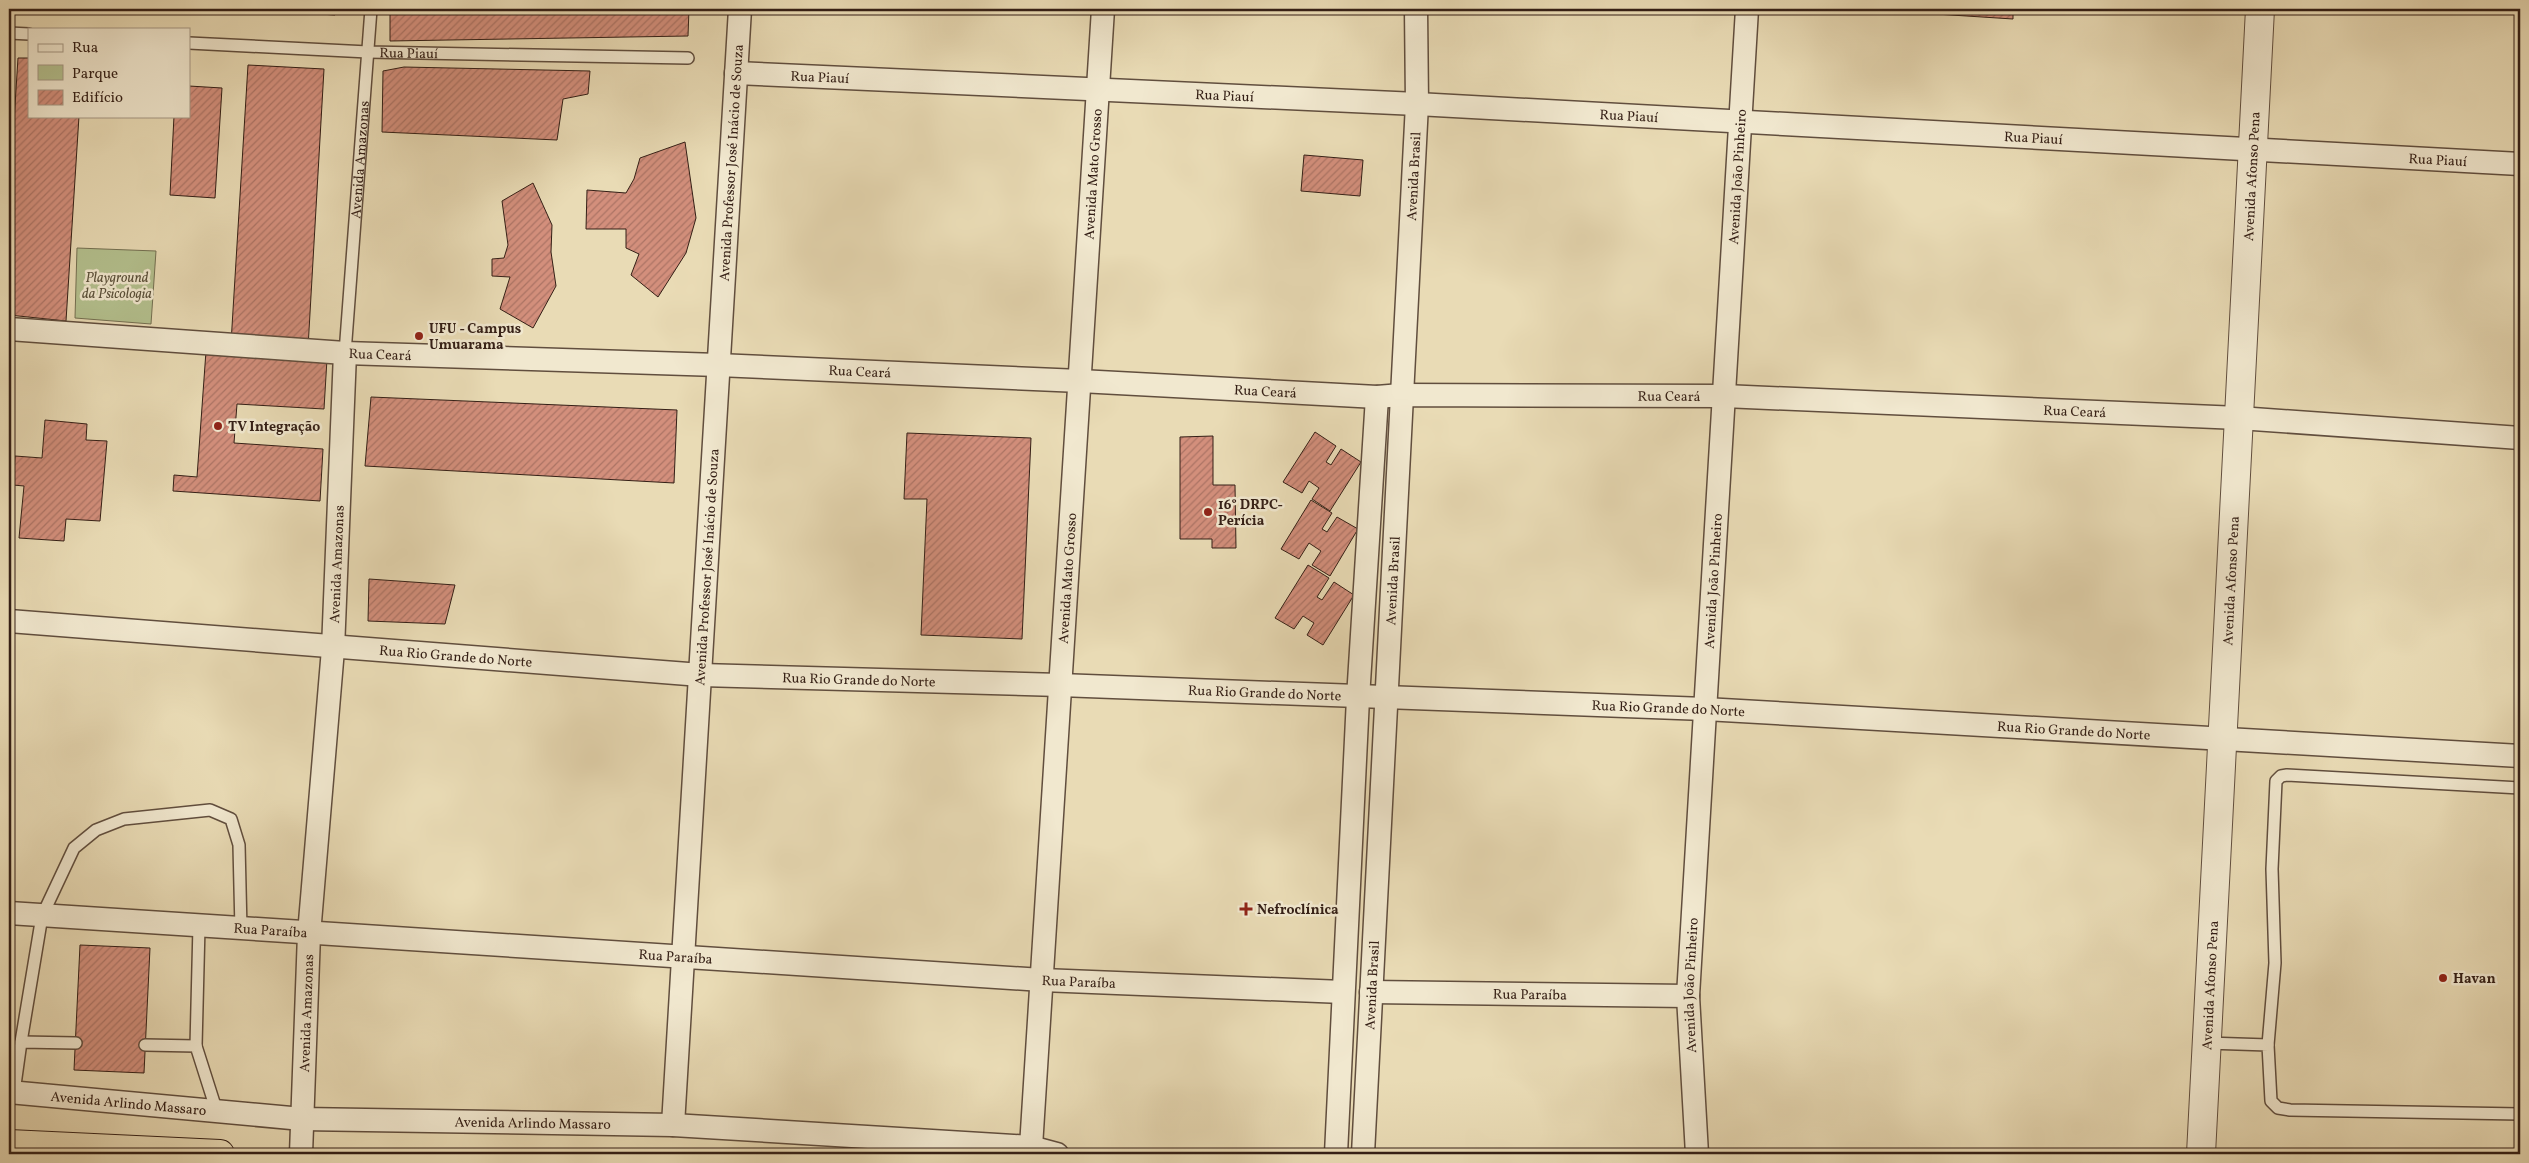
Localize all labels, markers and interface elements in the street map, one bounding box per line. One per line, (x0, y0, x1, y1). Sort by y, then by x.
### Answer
legend (28, 28, 190, 118)
text: Rua (72, 38, 98, 59)
street label: Rua Piauí (379, 44, 439, 64)
street label: Avenida Professor José Inácio de Souza (716, 44, 749, 282)
text: Parque (72, 64, 118, 85)
street label: Rua Piauí (790, 67, 850, 89)
street label: Rua Piauí (1195, 86, 1255, 108)
text: Edifício (72, 88, 123, 109)
street label: Avenida Amazonas (347, 100, 375, 219)
street label: Rua Piauí (1599, 106, 1660, 128)
street label: Avenida Mato Grosso (1080, 108, 1108, 240)
street label: Avenida João Pinheiro (1725, 108, 1752, 245)
street label: Avenida Afonso Pena (2240, 111, 2266, 242)
street label: Rua Piauí (2003, 128, 2064, 150)
street label: Avenida Brasil (1403, 131, 1427, 221)
street label: Rua Piauí (2408, 150, 2468, 172)
park label: Playground da Psicologia (82, 269, 152, 304)
place label: UFU - Campus Umuarama (429, 320, 521, 355)
marker: UFU - Campus Umuarama (413, 330, 425, 342)
street label: Rua Ceará (348, 345, 412, 366)
street label: Rua Ceará (828, 362, 892, 384)
street label: Rua Ceará (1233, 381, 1297, 404)
street label: Rua Ceará (1638, 388, 1701, 407)
street label: Rua Ceará (2043, 402, 2107, 423)
place label: TV Integração (228, 418, 320, 437)
marker: TV Integração (212, 420, 224, 432)
street label: Avenida Professor José Inácio de Souza (691, 448, 725, 686)
place label: 16° DRPC- Perícia (1218, 496, 1283, 531)
street label: Avenida Amazonas (326, 505, 350, 624)
marker: 16° DRPC- Perícia (1202, 506, 1214, 518)
street label: Avenida Mato Grosso (1055, 512, 1082, 644)
street label: Avenida João Pinheiro (1701, 513, 1728, 649)
street label: Avenida Afonso Pena (2219, 516, 2245, 646)
street label: Avenida Brasil (1382, 536, 1406, 626)
street label: Rua Rio Grande do Norte (378, 642, 533, 673)
street label: Rua Rio Grande do Norte (782, 669, 936, 693)
street label: Rua Rio Grande do Norte (1188, 682, 1342, 706)
street label: Rua Rio Grande do Norte (1591, 697, 1746, 722)
street label: Rua Rio Grande do Norte (1996, 718, 2151, 746)
place label: Nefroclínica (1257, 901, 1339, 920)
marker: Nefroclínica (1239, 902, 1253, 916)
street label: Avenida João Pinheiro (1680, 917, 1704, 1054)
street label: Rua Paraíba (233, 920, 308, 943)
street label: Avenida Afonso Pena (2198, 920, 2224, 1051)
street label: Avenida Brasil (1361, 940, 1385, 1030)
street label: Rua Paraíba (638, 946, 713, 970)
street label: Avenida Amazonas (296, 954, 319, 1073)
place label: Havan (2453, 970, 2496, 989)
street label: Rua Paraíba (1041, 972, 1116, 994)
marker: Havan (2437, 972, 2449, 984)
street label: Rua Paraíba (1493, 986, 1567, 1005)
street label: Avenida Arlindo Massaro (50, 1088, 207, 1121)
street label: Avenida Arlindo Massaro (454, 1113, 611, 1135)

